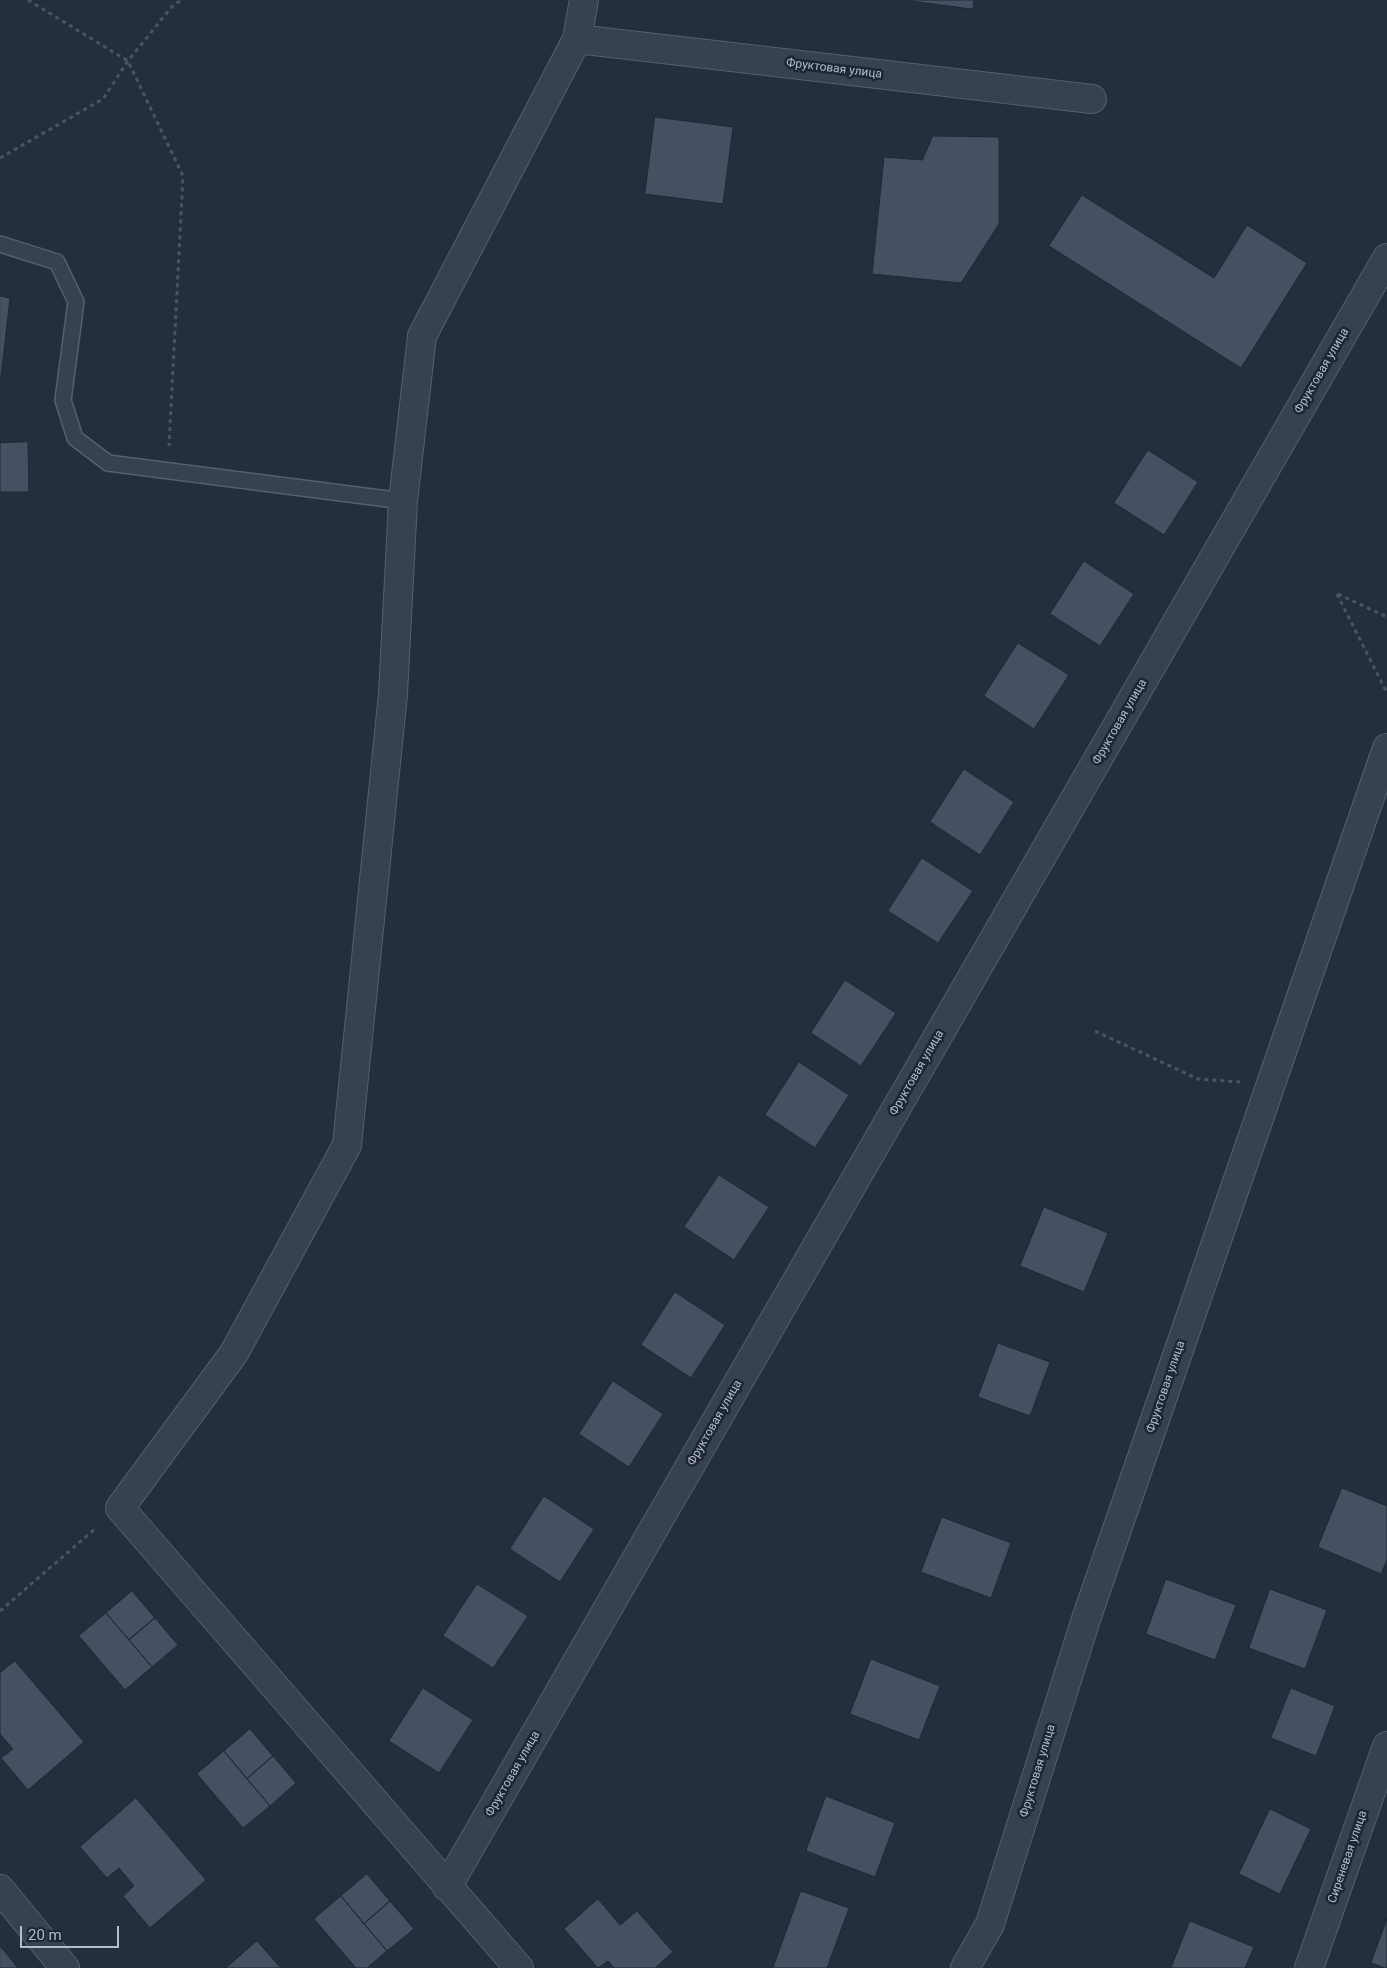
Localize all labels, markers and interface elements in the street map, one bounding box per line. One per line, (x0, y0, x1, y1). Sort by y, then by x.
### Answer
street label: Фруктовая улица (785, 56, 883, 82)
street label: Фруктовая улица (1292, 326, 1352, 416)
street label: Фруктовая улица (1090, 677, 1150, 767)
street label: Фруктовая улица (887, 1028, 947, 1118)
street label: Фруктовая улица (1144, 1339, 1188, 1435)
street label: Фруктовая улица (685, 1378, 745, 1468)
street label: Фруктовая улица (1017, 1723, 1059, 1819)
street label: Фруктовая улица (483, 1729, 543, 1819)
street label: Сиреневая улица (1325, 1809, 1371, 1905)
scale bar (22, 1916, 121, 1948)
text: 20 m (28, 1926, 62, 1944)

